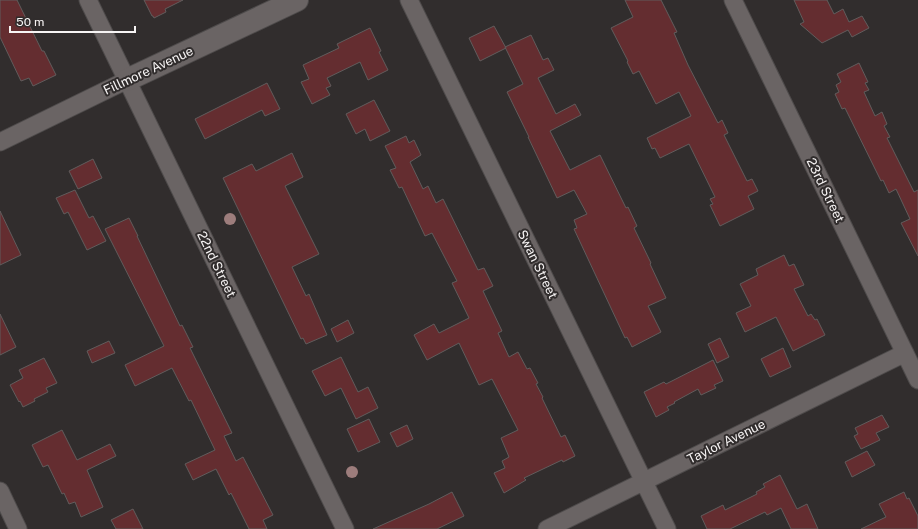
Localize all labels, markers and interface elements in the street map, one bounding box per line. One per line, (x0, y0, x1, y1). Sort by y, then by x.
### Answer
scale bar (10, 8, 135, 34)
text: 50 m (16, 15, 44, 29)
street label: Fillmore Avenue (101, 43, 195, 98)
street label: 23rd Street (804, 156, 848, 225)
street label: Swan Street (514, 227, 561, 301)
street label: 22nd Street (194, 229, 239, 300)
street label: Taylor Avenue (685, 416, 768, 467)

